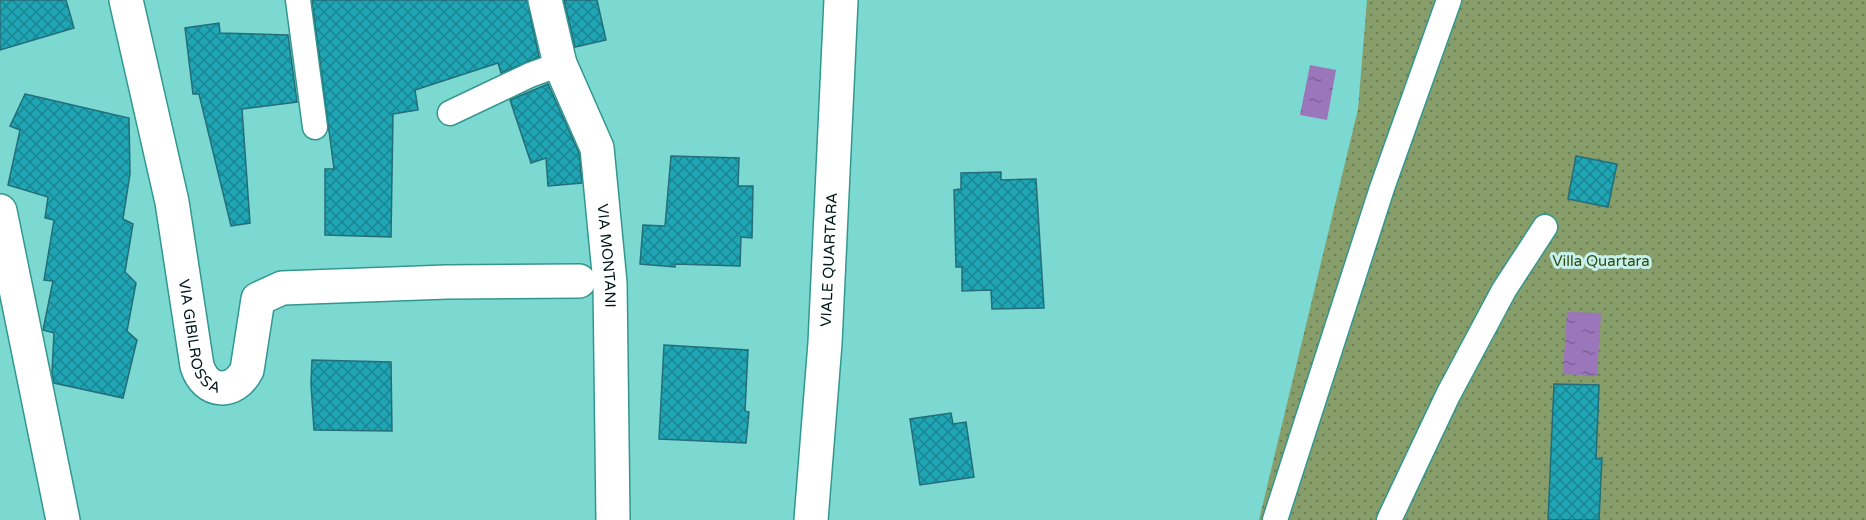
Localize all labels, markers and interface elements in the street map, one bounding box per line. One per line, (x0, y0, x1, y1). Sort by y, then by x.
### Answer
street label: VIALE QUARTARA (817, 192, 841, 327)
street label: VIA MONTANI (593, 203, 619, 308)
park label: Villa Quartara (1552, 252, 1650, 270)
street label: VIA GIBILROSSA (175, 278, 223, 397)

